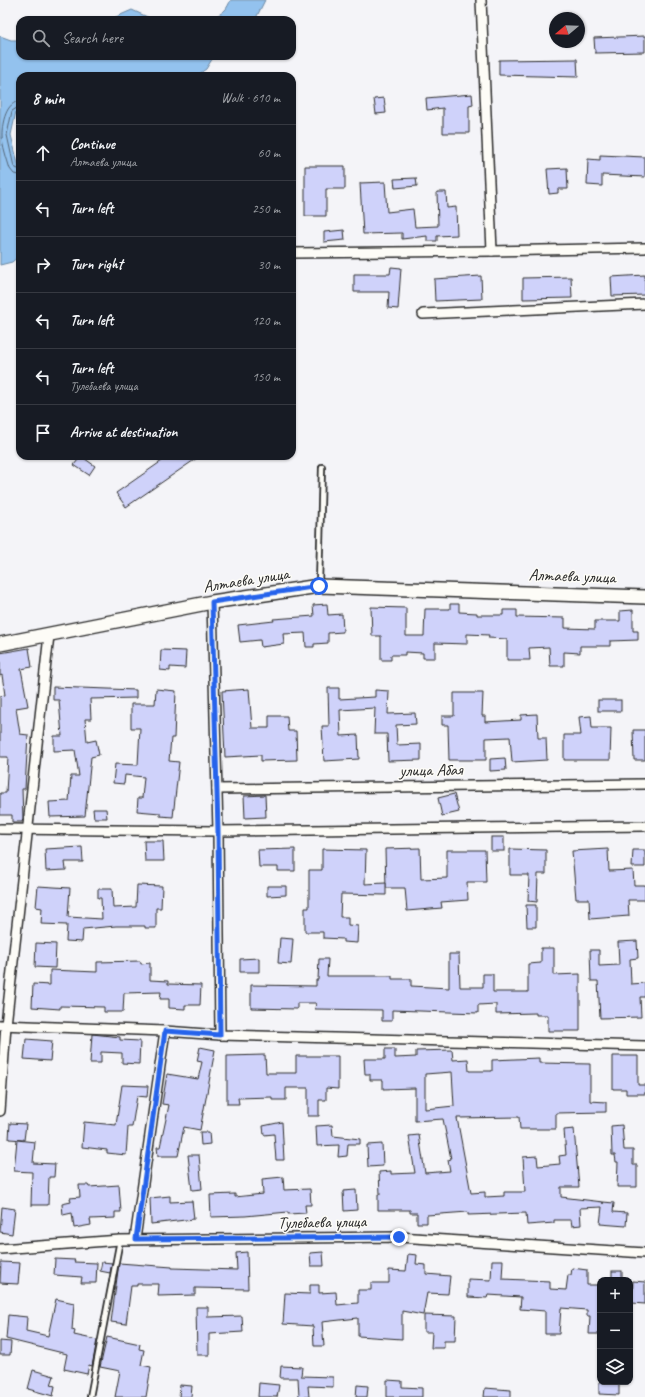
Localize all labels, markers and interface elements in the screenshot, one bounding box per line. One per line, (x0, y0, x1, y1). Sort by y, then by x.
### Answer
north arrow (549, 12, 585, 48)
search box (16, 16, 296, 60)
icon: search (30, 27, 52, 49)
text: Search here (62, 29, 123, 48)
text: 8 min (32, 88, 65, 109)
text: Walk · 610 m (221, 90, 280, 106)
text: Continue (70, 135, 115, 154)
icon: ahead (32, 142, 54, 164)
text: 60 m (258, 145, 280, 161)
text: Алтаева улица (70, 154, 136, 170)
icon: left (32, 198, 54, 220)
text: Turn left (70, 199, 113, 218)
text: 250 m (252, 201, 280, 217)
icon: right (32, 254, 54, 276)
text: Turn right (70, 255, 123, 274)
text: 30 m (258, 257, 280, 273)
icon: left (32, 310, 54, 332)
text: Turn left (70, 311, 113, 330)
text: 120 m (252, 313, 280, 329)
text: Turn left (70, 359, 113, 378)
icon: left (32, 366, 54, 388)
text: 150 m (252, 369, 280, 385)
text: Тулебаева улица (70, 378, 138, 394)
icon: arrive (32, 422, 54, 444)
text: Arrive at destination (70, 423, 177, 442)
street label: Алтаева улица (201, 563, 293, 597)
street label: Алтаева улица (528, 564, 618, 588)
route start (310, 577, 328, 595)
street label: улица Абая (398, 759, 464, 781)
street label: Тулебаева улица (278, 1211, 368, 1233)
route end (390, 1228, 408, 1246)
map controls (597, 1277, 633, 1385)
button: + (597, 1277, 633, 1313)
button: − (597, 1313, 633, 1349)
button: layers (597, 1349, 633, 1385)

